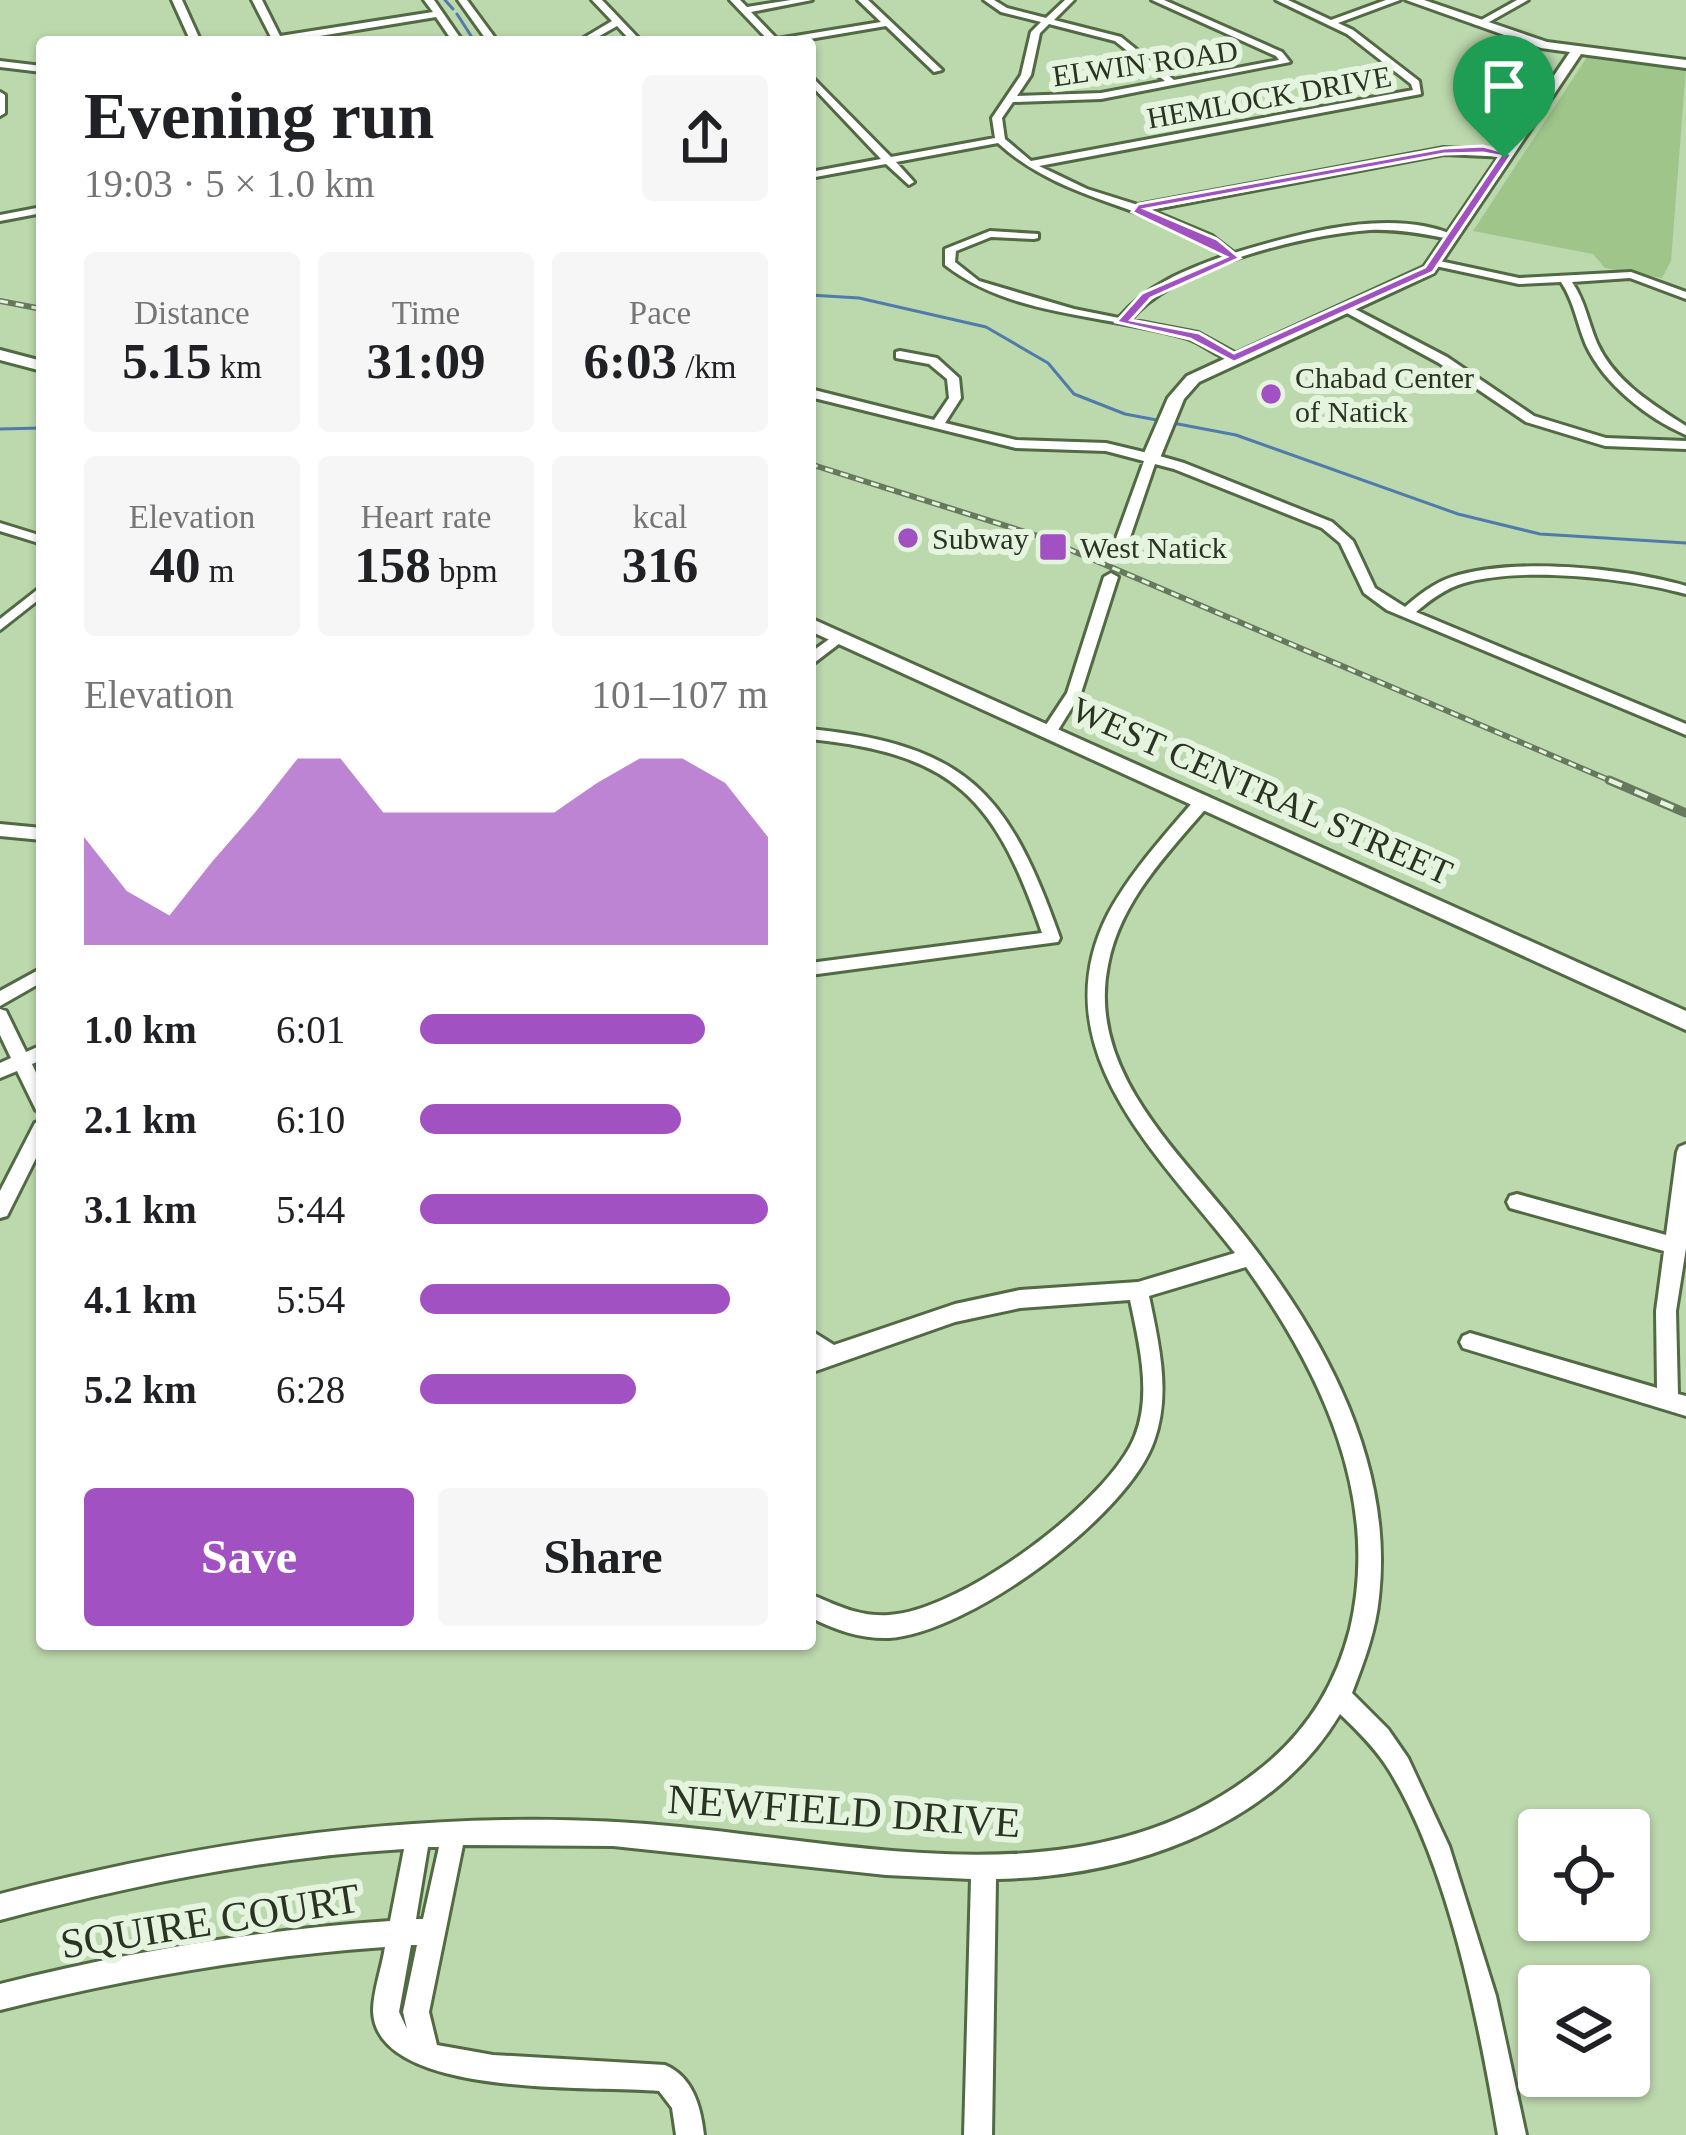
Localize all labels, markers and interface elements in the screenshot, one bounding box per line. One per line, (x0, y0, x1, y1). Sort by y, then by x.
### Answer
street label: ELWIN ROAD (1050, 34, 1240, 92)
pin (1453, 35, 1555, 158)
icon: arrive (1471, 53, 1537, 119)
street label: HEMLOCK DRIVE (1144, 59, 1394, 135)
button: share (642, 75, 768, 201)
text: Evening run (84, 79, 434, 152)
text: 19:03 · 5 × 1.0 km (84, 162, 375, 205)
text: Distance (134, 295, 250, 331)
text: Time (392, 295, 460, 331)
text: Pace (629, 295, 691, 331)
text: 5.15 (122, 333, 211, 389)
text: 31:09 (367, 333, 485, 389)
text: 6:03 (583, 333, 677, 389)
text: km (211, 349, 262, 385)
text: /km (677, 349, 737, 385)
place label: Chabad Center of Natick (1295, 361, 1474, 428)
marker: Chabad Center of Natick (1258, 381, 1284, 407)
text: Elevation (129, 499, 255, 535)
text: Heart rate (361, 499, 492, 535)
text: kcal (633, 499, 687, 535)
place label: Subway (932, 522, 1029, 555)
marker: Subway (895, 525, 921, 551)
marker: West Natick (1037, 531, 1069, 563)
place label: West Natick (1080, 531, 1227, 564)
text: 40 (150, 537, 201, 593)
text: 158 (354, 537, 431, 593)
text: 316 (622, 537, 698, 593)
text: m (201, 553, 234, 589)
text: bpm (431, 553, 498, 589)
text: Elevation (84, 673, 233, 716)
text: 101–107 m (591, 673, 768, 716)
street label: WEST CENTRAL STREET (1066, 689, 1458, 893)
text: 1.0 km (84, 1008, 197, 1051)
text: 6:01 (276, 1008, 345, 1051)
text: 2.1 km (84, 1098, 197, 1141)
text: 6:10 (276, 1098, 345, 1141)
text: 3.1 km (84, 1188, 197, 1231)
text: 5:44 (276, 1188, 345, 1231)
text: 4.1 km (84, 1278, 197, 1321)
text: 5:54 (276, 1278, 345, 1321)
text: 5.2 km (84, 1368, 197, 1411)
text: 6:28 (276, 1368, 345, 1411)
button: Save (84, 1488, 414, 1626)
button: Share (438, 1488, 768, 1626)
street label: NEWFIELD DRIVE (666, 1776, 1022, 1846)
map controls (1518, 1809, 1650, 2097)
button: locate (1518, 1809, 1650, 1941)
street label: SQUIRE COURT (57, 1875, 363, 1967)
button: layers (1518, 1965, 1650, 2097)

